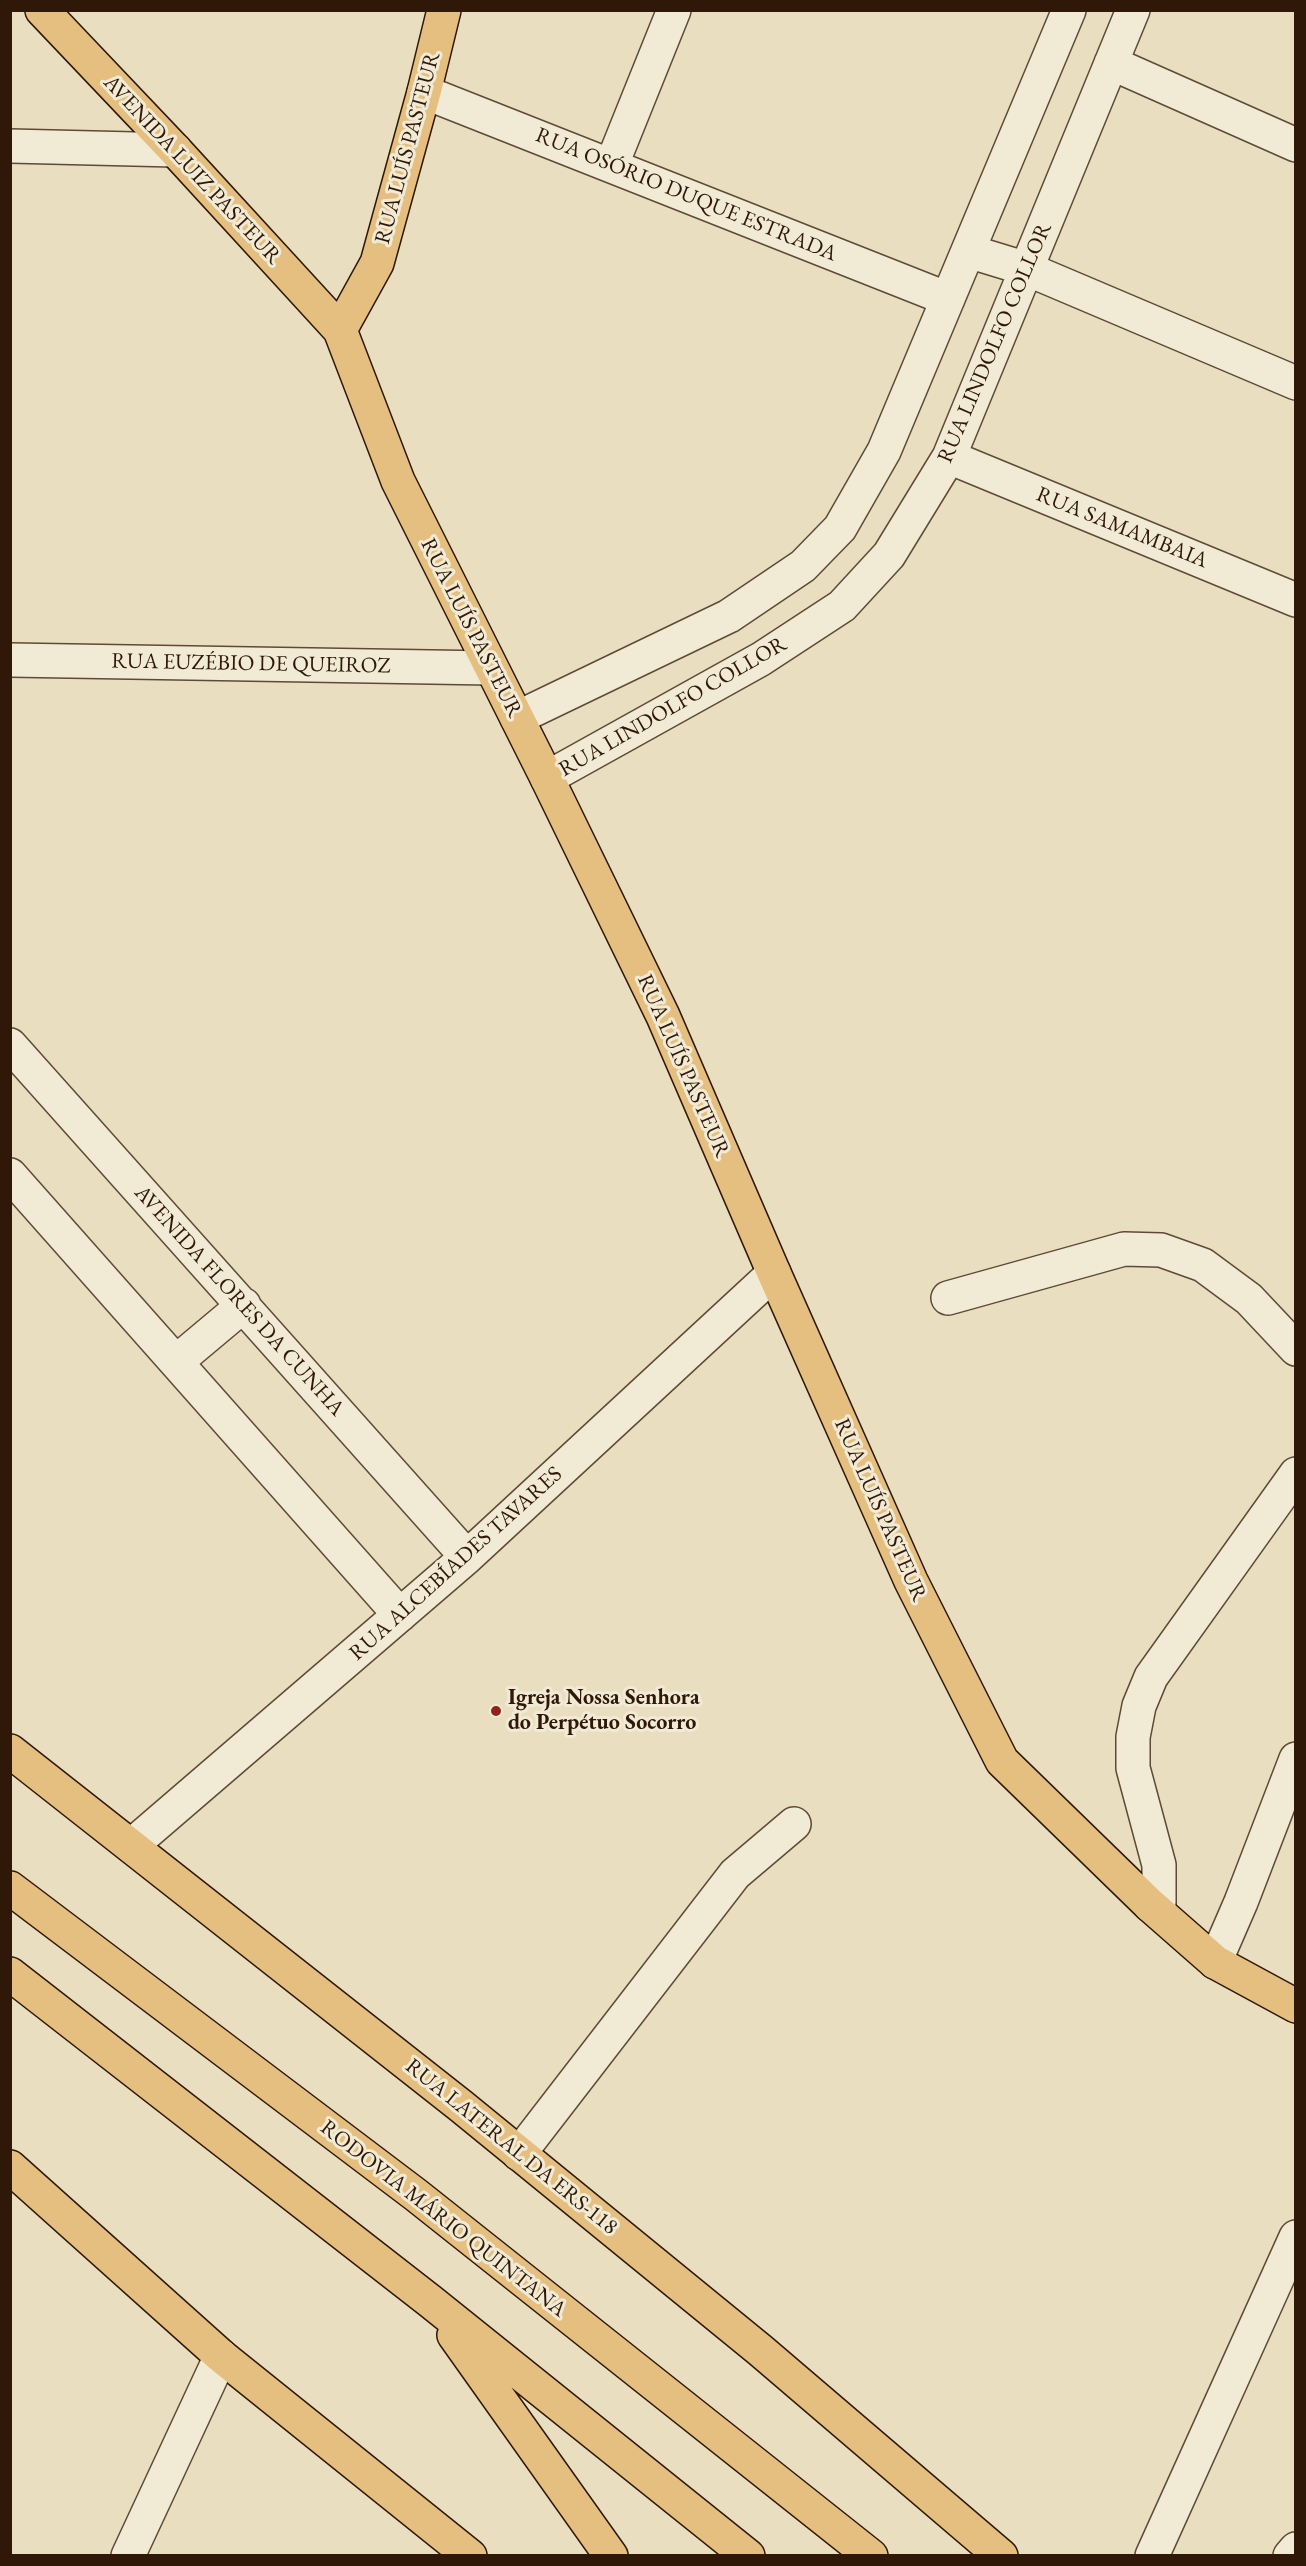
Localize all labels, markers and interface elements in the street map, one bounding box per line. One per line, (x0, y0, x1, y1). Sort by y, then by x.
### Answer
street label: RUA LUÍS PASTEUR (370, 49, 446, 247)
street label: AVENIDA LUIZ PASTEUR (98, 70, 286, 270)
street label: RUA OSÓRIO DUQUE ESTRADA (531, 122, 841, 268)
street label: RUA LINDOLFO COLLOR (932, 219, 1058, 467)
street label: RUA SAMAMBAIA (1032, 482, 1212, 574)
street label: RUA LUÍS PASTEUR (414, 534, 528, 722)
street label: RUA LINDOLFO COLLOR (554, 631, 792, 783)
street label: RUA EUZÉBIO DE QUEIROZ (111, 648, 391, 680)
street label: RUA LUÍS PASTEUR (631, 970, 735, 1162)
street label: AVENIDA FLORES DA CUNHA (128, 1180, 350, 1422)
street label: RUA LUÍS PASTEUR (828, 1414, 932, 1606)
street label: RUA ALCEBÍADES TAVARES (344, 1461, 568, 1667)
place label: Igreja Nossa Senhora do Perpétuo Socorro (508, 1685, 700, 1736)
marker: Igreja Nossa Senhora do Perpétuo Socorro (489, 1704, 503, 1718)
street label: RUA LATERAL DA ERS-118 (400, 2053, 622, 2241)
street label: RODOVIA MÁRIO QUINTANA (315, 2115, 571, 2323)

